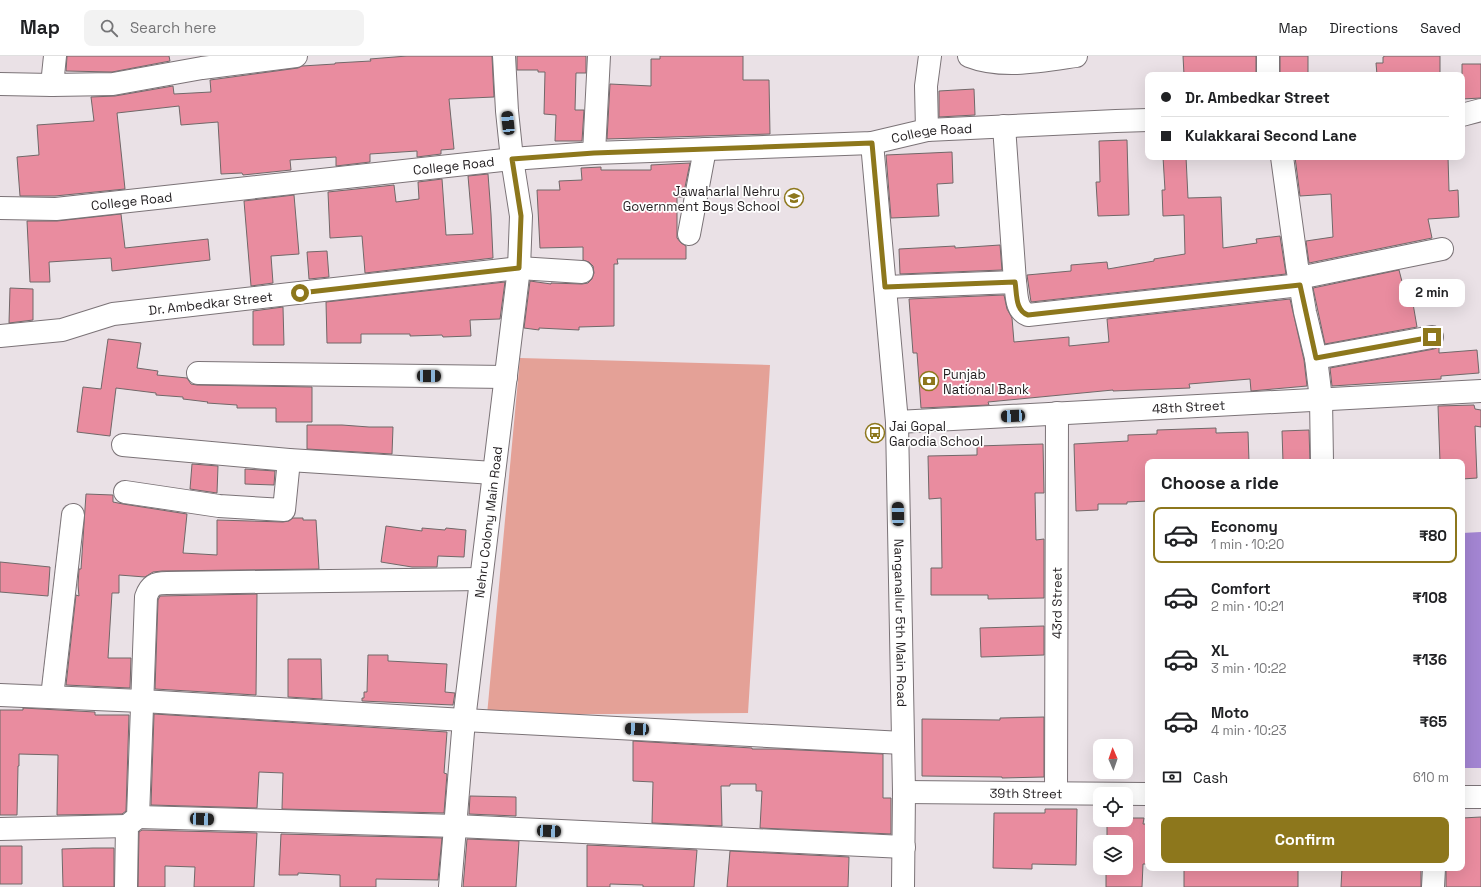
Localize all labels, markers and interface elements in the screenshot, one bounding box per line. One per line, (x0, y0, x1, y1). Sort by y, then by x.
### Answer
search box (84, 10, 364, 46)
text: Map (20, 15, 60, 40)
icon: search (98, 17, 120, 39)
text: Search here (130, 18, 216, 37)
text: Map (1278, 19, 1308, 37)
text: Directions (1330, 19, 1398, 37)
text: Saved (1420, 19, 1461, 37)
text: Dr. Ambedkar Street (1185, 88, 1330, 107)
car (501, 110, 515, 136)
street label: College Road (890, 120, 973, 147)
text: Kulakkarai Second Lane (1185, 126, 1357, 145)
street label: College Road (412, 153, 495, 179)
place label: Jawaharlal Nehru Government Boys School (623, 183, 780, 215)
school or university icon: Jawaharlal Nehru Government Boys School (783, 187, 805, 209)
street label: College Road (90, 188, 173, 214)
callout: 2 min (1399, 279, 1465, 307)
route start (291, 284, 309, 302)
text: 2 min (1415, 284, 1449, 301)
street label: Dr. Ambedkar Street (148, 288, 274, 319)
route end (1423, 328, 1441, 346)
place label: Punjab National Bank (943, 366, 1029, 398)
car (417, 370, 441, 382)
bank icon: Punjab National Bank (918, 370, 940, 392)
street label: 48th Street (1152, 397, 1226, 417)
car (1001, 409, 1025, 423)
place label: Jai Gopal Garodia School (889, 418, 983, 450)
bus stop icon: Jai Gopal Garodia School (864, 422, 886, 444)
street label: Nehru Colony Main Road (471, 445, 506, 599)
text: Choose a ride (1161, 471, 1279, 494)
car (892, 502, 904, 526)
icon: car (1163, 517, 1199, 553)
text: Economy (1211, 517, 1278, 536)
text: ₹80 (1419, 526, 1447, 545)
text: 1 min · 10:20 (1211, 536, 1284, 553)
street label: Nanganallur 5th Main Road (890, 539, 910, 707)
street label: 43rd Street (1048, 567, 1066, 639)
icon: car (1163, 579, 1199, 615)
text: Comfort (1211, 579, 1271, 598)
text: ₹108 (1412, 588, 1447, 607)
text: 2 min · 10:21 (1211, 598, 1284, 615)
icon: car (1163, 641, 1199, 677)
text: XL (1211, 641, 1229, 660)
text: ₹136 (1412, 650, 1447, 669)
text: 3 min · 10:22 (1211, 660, 1286, 677)
icon: car (1163, 703, 1199, 739)
text: Moto (1211, 703, 1249, 722)
text: ₹65 (1419, 712, 1447, 731)
car (625, 722, 649, 736)
text: 4 min · 10:23 (1211, 722, 1287, 739)
north arrow (1093, 739, 1133, 779)
map controls (1093, 739, 1133, 875)
icon: cash (1161, 766, 1183, 788)
text: Cash (1193, 768, 1228, 787)
text: 610 m (1413, 769, 1449, 786)
street label: 39th Street (989, 785, 1063, 802)
button: locate (1093, 787, 1133, 827)
car (190, 813, 214, 825)
button: Confirm (1161, 817, 1449, 863)
car (537, 824, 561, 838)
button: layers (1093, 835, 1133, 875)

